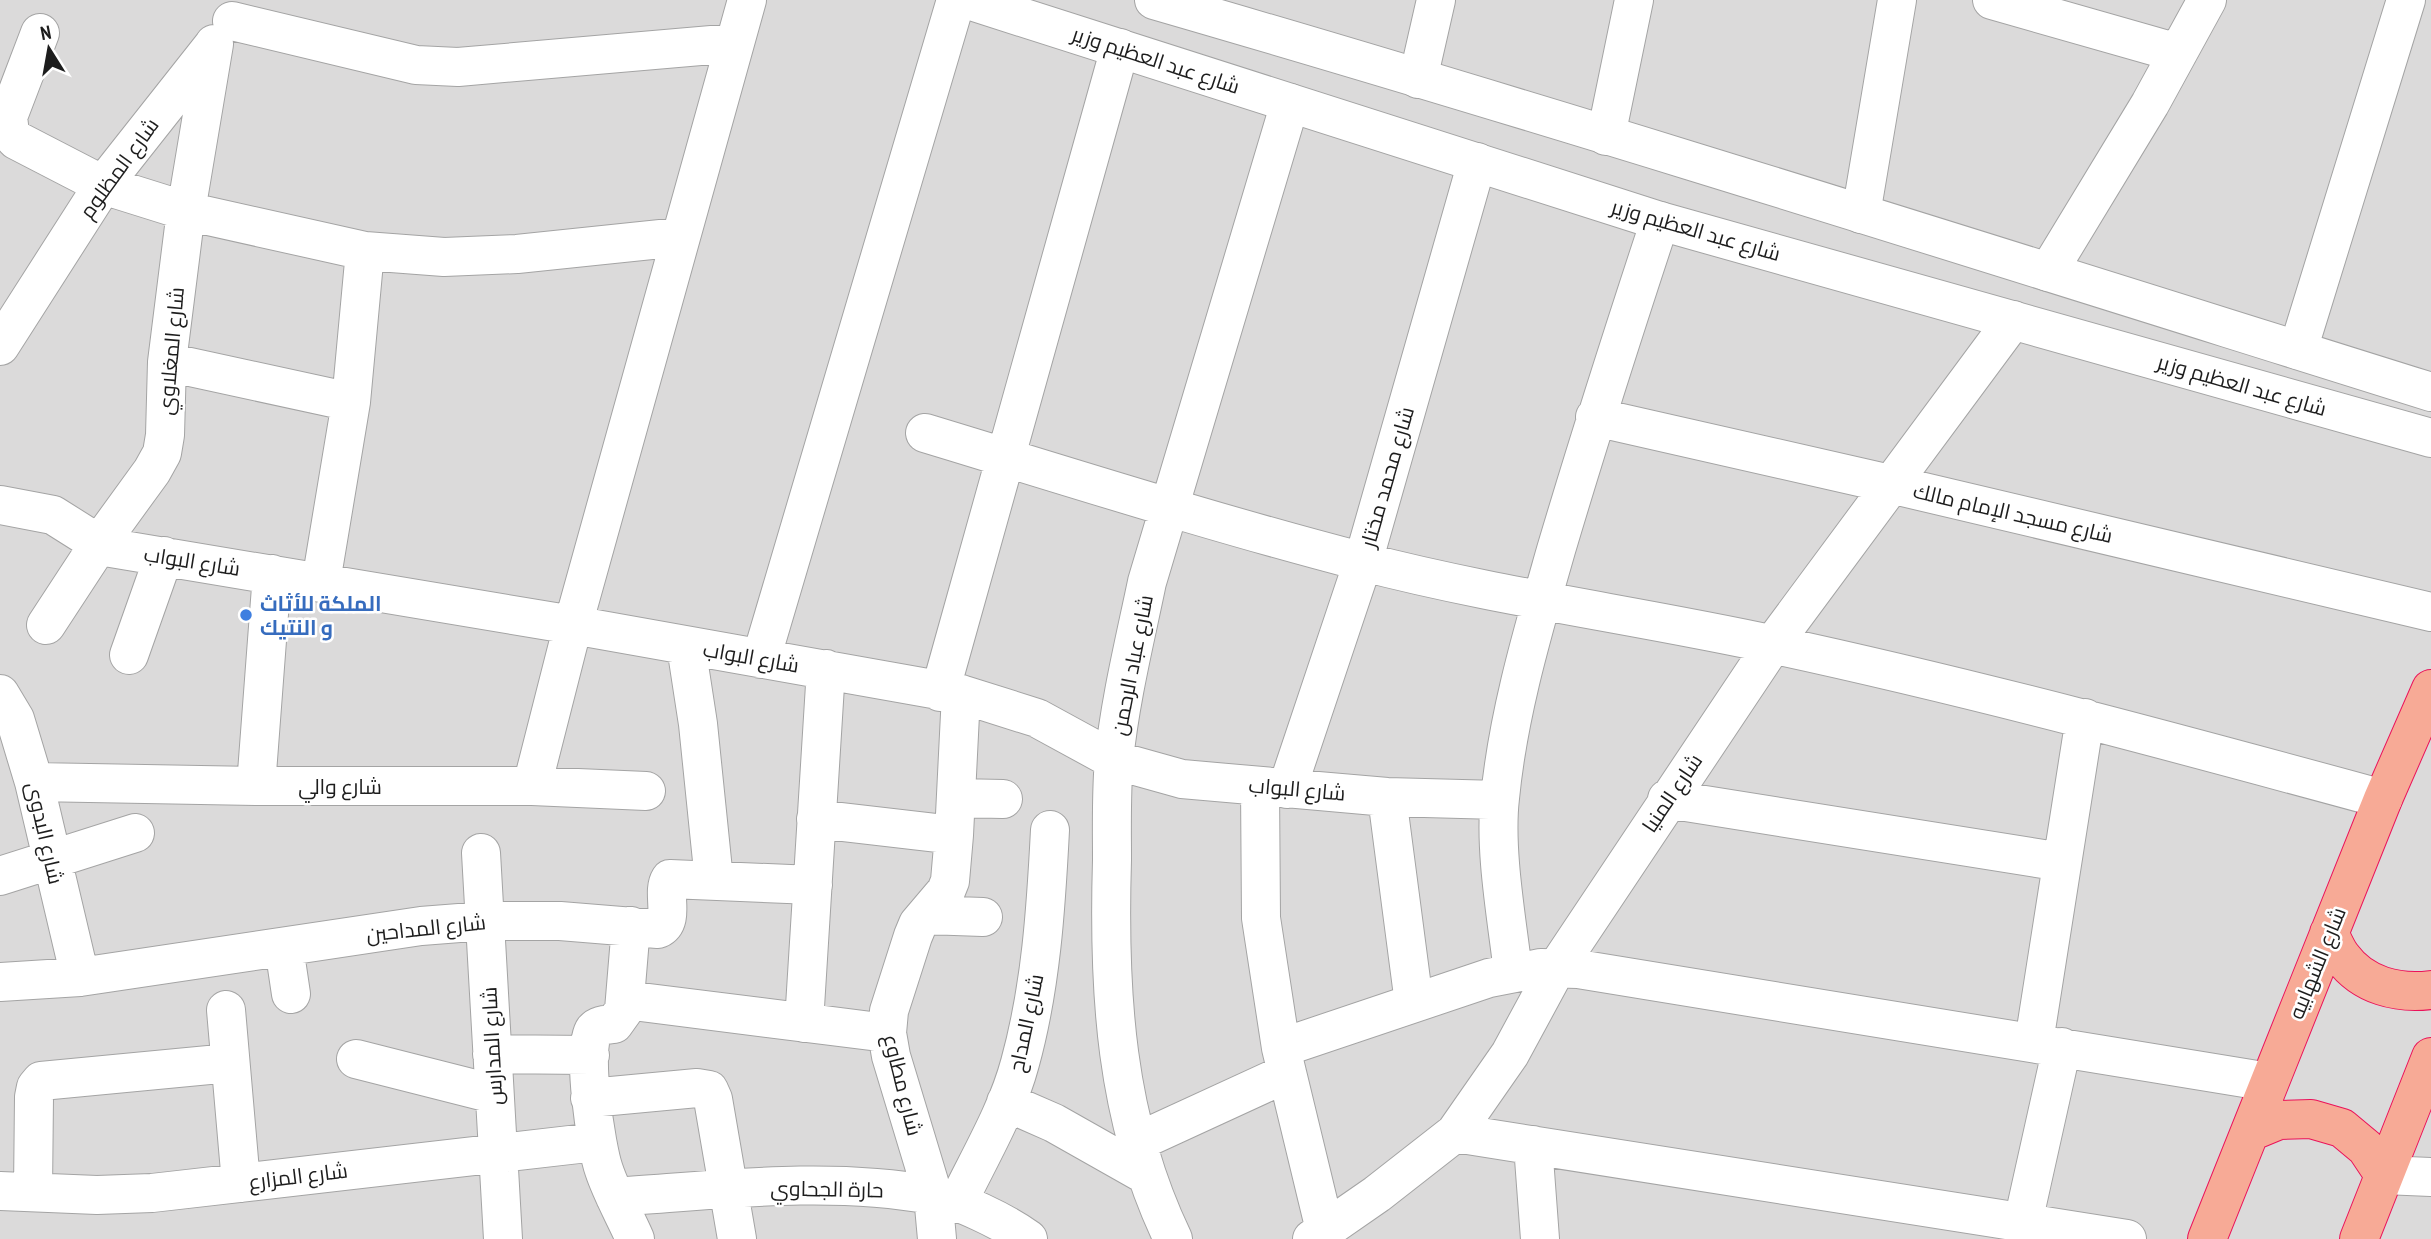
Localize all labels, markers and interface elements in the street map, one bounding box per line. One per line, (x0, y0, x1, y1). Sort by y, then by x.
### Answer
north arrow (14, 14, 84, 84)
text: N (38, 20, 53, 45)
street label: شارع عبد العظيم وزير (1067, 20, 1243, 101)
street label: شارع المظلوم (73, 112, 165, 224)
street label: شارع عبد العظيم وزير (1607, 193, 1784, 268)
street label: شارع المغلاوي (152, 286, 193, 416)
street label: شارع عبد العظيم وزير (2153, 348, 2330, 423)
street label: شارع محمد مختار (1354, 403, 1421, 552)
street label: شارع مسجد الإمام مالك (1910, 477, 2115, 550)
street label: شارع البواب (142, 540, 242, 583)
place label: الملكة للأثاث و النتيك (260, 590, 381, 641)
street label: شارع عباد الرحمن (1105, 592, 1160, 738)
marker: الملكة للأثاث و النتيك (238, 607, 254, 623)
street label: شارع البواب (701, 635, 801, 680)
street label: شارع المنيا (1636, 748, 1709, 838)
street label: شارع البواب (1247, 771, 1347, 808)
street label: شارع والي (298, 773, 382, 803)
street label: شارع البدوى (19, 779, 70, 887)
street label: شارع الشهابيه (2282, 903, 2353, 1023)
street label: شارع المداحين (365, 908, 487, 949)
street label: شارع المداح (1002, 971, 1051, 1075)
street label: شارع المدارس (475, 986, 510, 1106)
street label: شارع مطاوع (876, 1031, 929, 1139)
street label: شارع المزارع (247, 1157, 349, 1196)
street label: حارة الجحاوي (770, 1175, 884, 1206)

